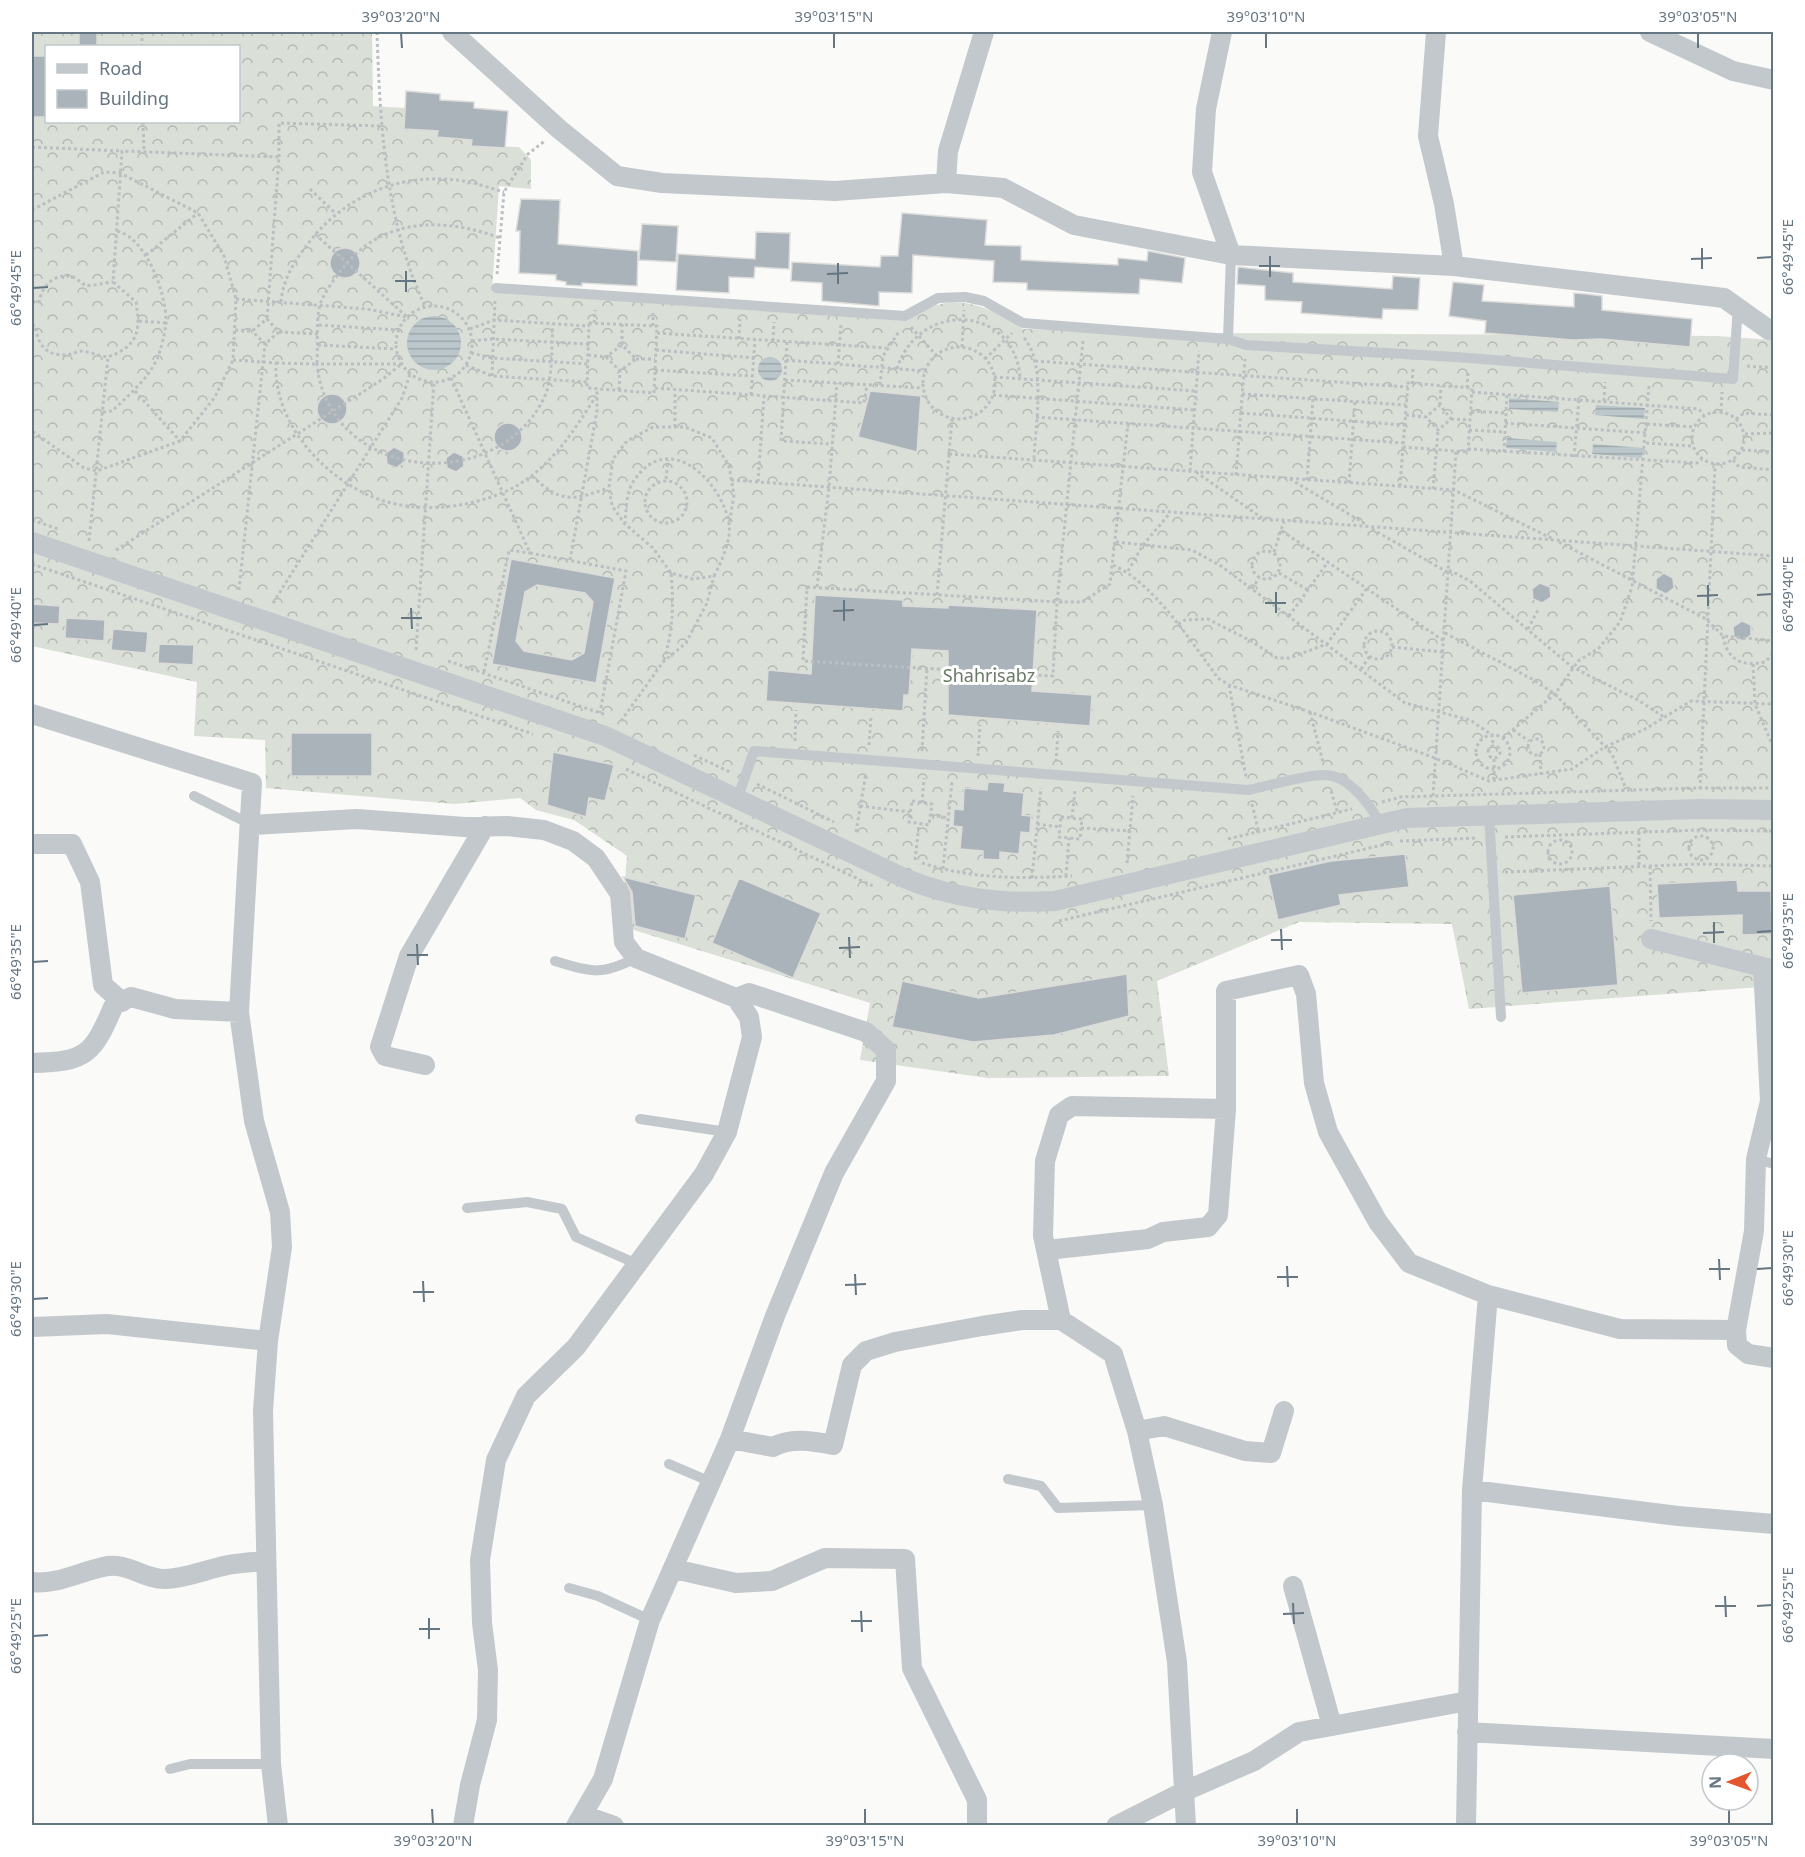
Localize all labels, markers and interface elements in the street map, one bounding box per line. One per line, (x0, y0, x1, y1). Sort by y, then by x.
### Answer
text: 39°03'20"N (362, 6, 440, 26)
text: 39°03'15"N (795, 6, 873, 26)
text: 39°03'10"N (1227, 6, 1305, 26)
text: 39°03'05"N (1659, 6, 1737, 26)
legend (45, 45, 240, 123)
text: Road (99, 56, 142, 80)
text: Building (99, 86, 169, 110)
text: 66°49'45"E (1777, 219, 1797, 295)
text: 66°49'45"E (5, 250, 25, 326)
text: 66°49'40"E (1777, 556, 1797, 632)
text: 66°49'40"E (5, 587, 25, 663)
park label: Shahrisabz (943, 663, 1035, 687)
text: 66°49'35"E (1777, 893, 1797, 969)
text: 66°49'35"E (5, 924, 25, 1000)
text: 66°49'30"E (1777, 1230, 1797, 1306)
text: 66°49'30"E (5, 1261, 25, 1337)
text: 66°49'25"E (1777, 1567, 1797, 1643)
text: 66°49'25"E (5, 1598, 25, 1674)
north arrow (1700, 1752, 1760, 1812)
text: N (1704, 1776, 1726, 1789)
text: 39°03'20"N (394, 1830, 472, 1850)
text: 39°03'15"N (826, 1830, 904, 1850)
text: 39°03'10"N (1258, 1830, 1336, 1850)
text: 39°03'05"N (1690, 1830, 1768, 1850)

